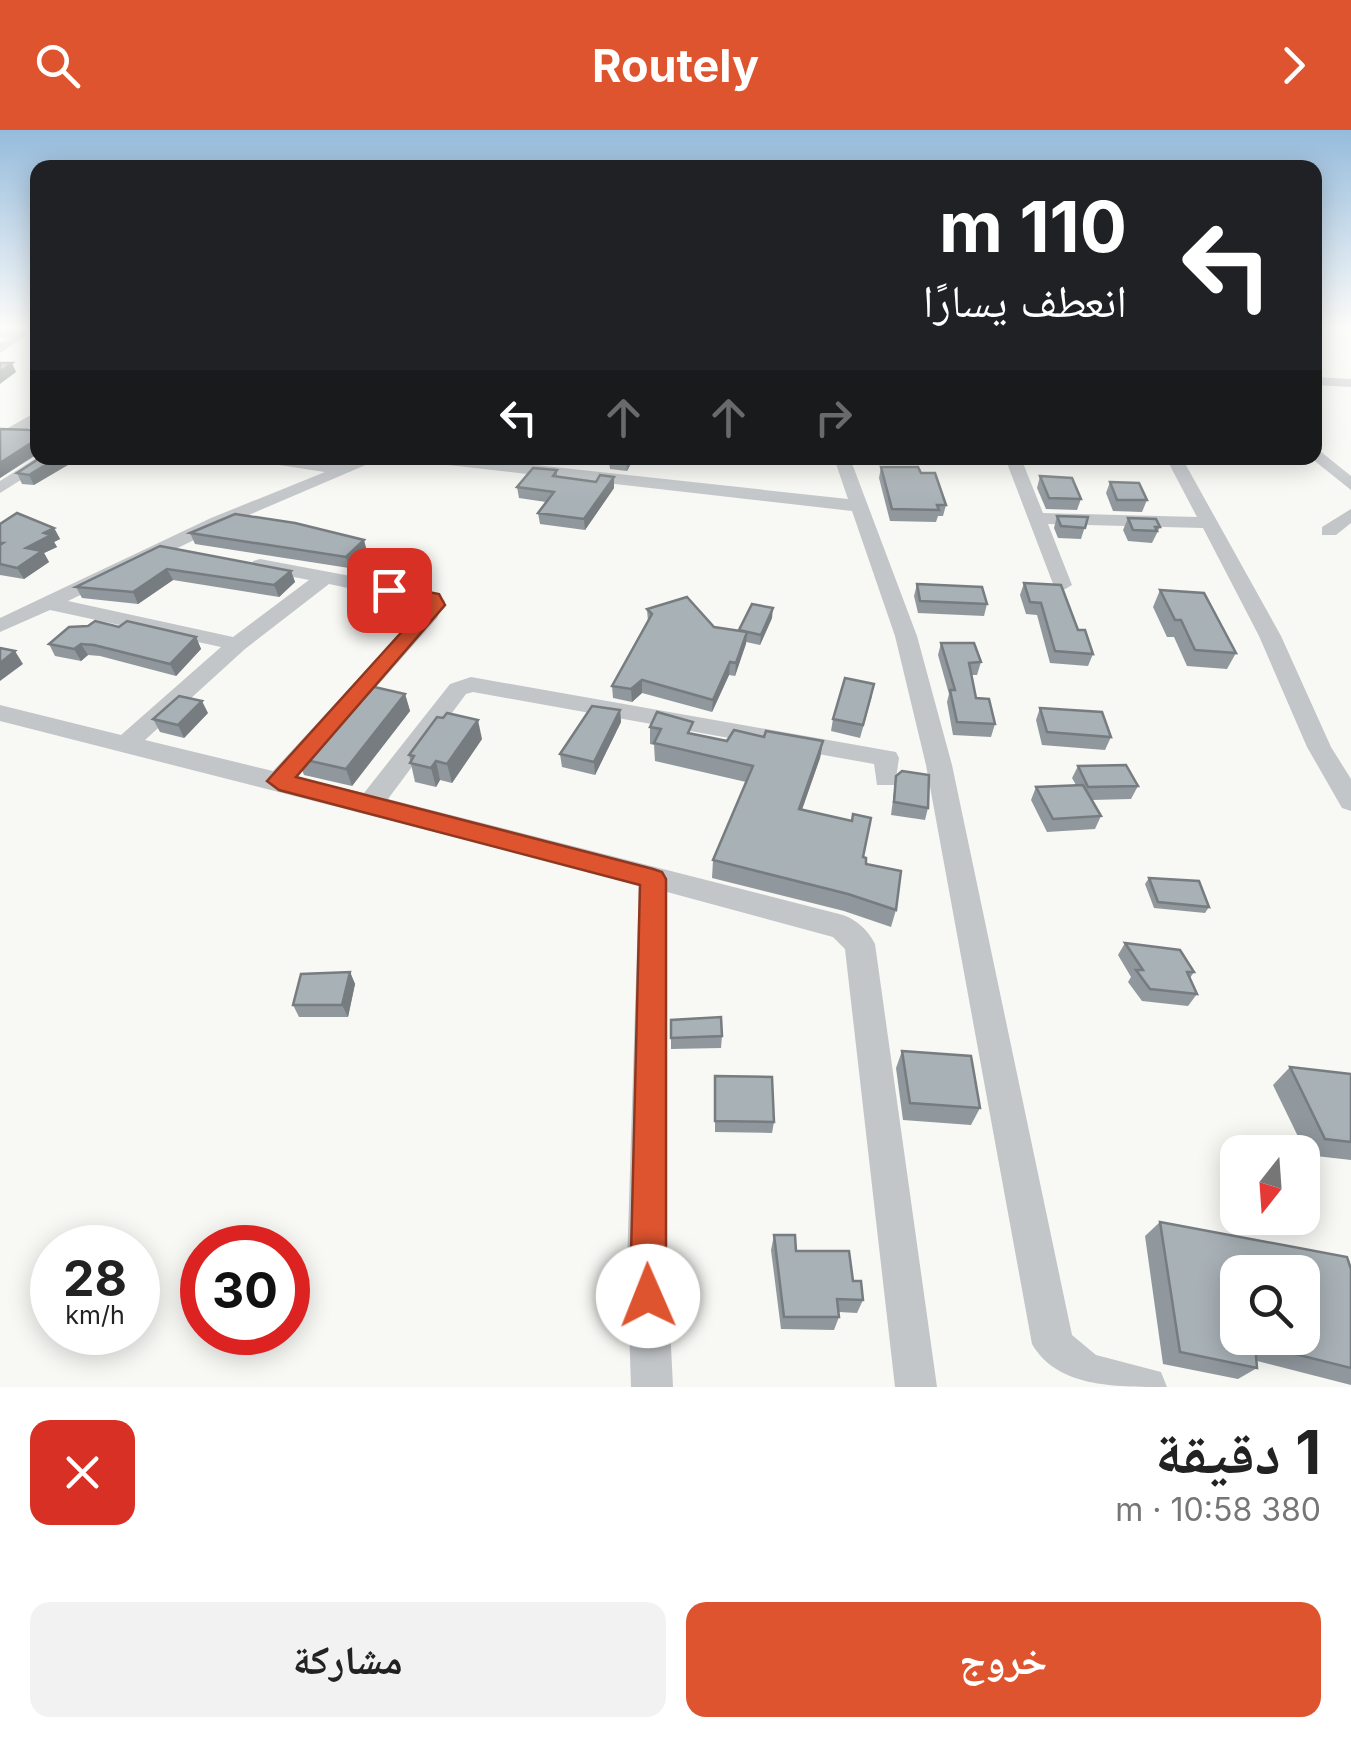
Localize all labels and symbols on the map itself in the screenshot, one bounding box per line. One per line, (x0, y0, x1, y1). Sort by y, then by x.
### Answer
pin (347, 548, 432, 633)
north arrow (1220, 1135, 1320, 1235)
speed limit sign: 30 (180, 1225, 310, 1355)
position arrow (596, 1244, 700, 1348)

